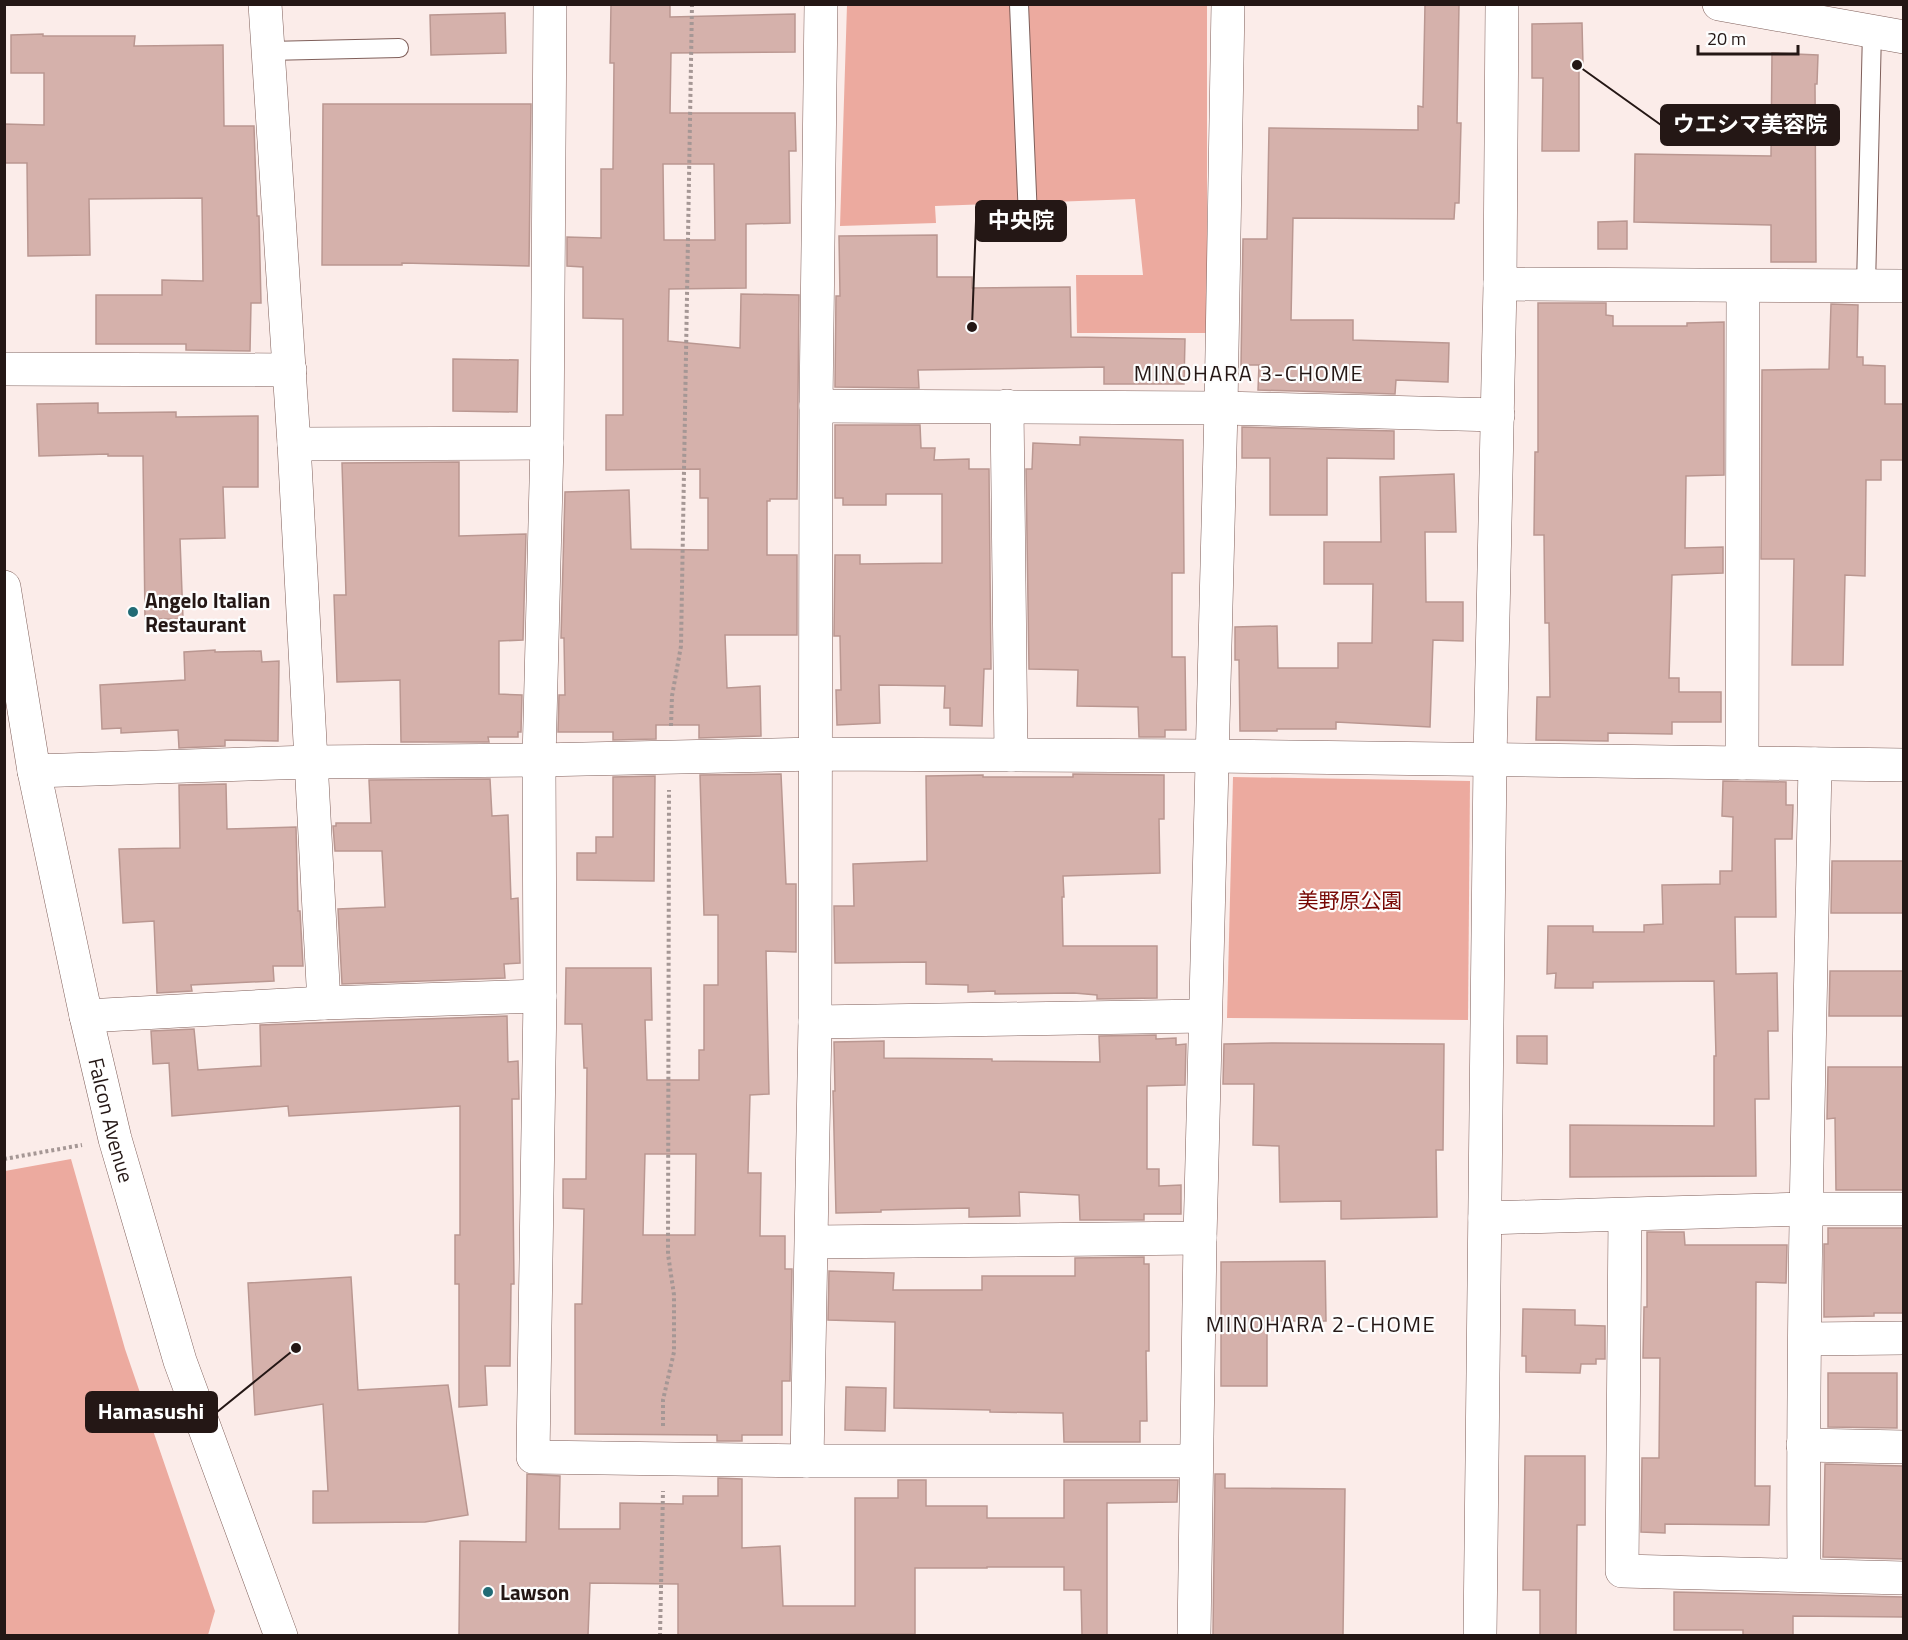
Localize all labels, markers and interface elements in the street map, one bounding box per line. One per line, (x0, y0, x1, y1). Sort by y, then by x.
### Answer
scale bar (1698, 18, 1798, 56)
text: 20 m (1707, 25, 1746, 52)
callout: ウエシマ美容院 (1661, 105, 1839, 145)
text: ウエシマ美容院 (1673, 107, 1827, 141)
callout: 中央院 (976, 201, 1066, 241)
text: 中央院 (988, 203, 1054, 237)
district label: MINOHARA 3-CHOME (1134, 356, 1364, 390)
place label: Angelo Italian Restaurant (145, 584, 270, 640)
marker: Angelo Italian Restaurant (126, 605, 140, 619)
park label: 美野原公園 (1298, 884, 1403, 916)
street label: Falcon Avenue (80, 1055, 143, 1186)
district label: MINOHARA 2-CHOME (1206, 1307, 1436, 1341)
callout: Hamasushi (86, 1392, 217, 1432)
text: Hamasushi (98, 1394, 204, 1428)
place label: Lawson (500, 1576, 569, 1608)
marker: Lawson (481, 1585, 495, 1599)

